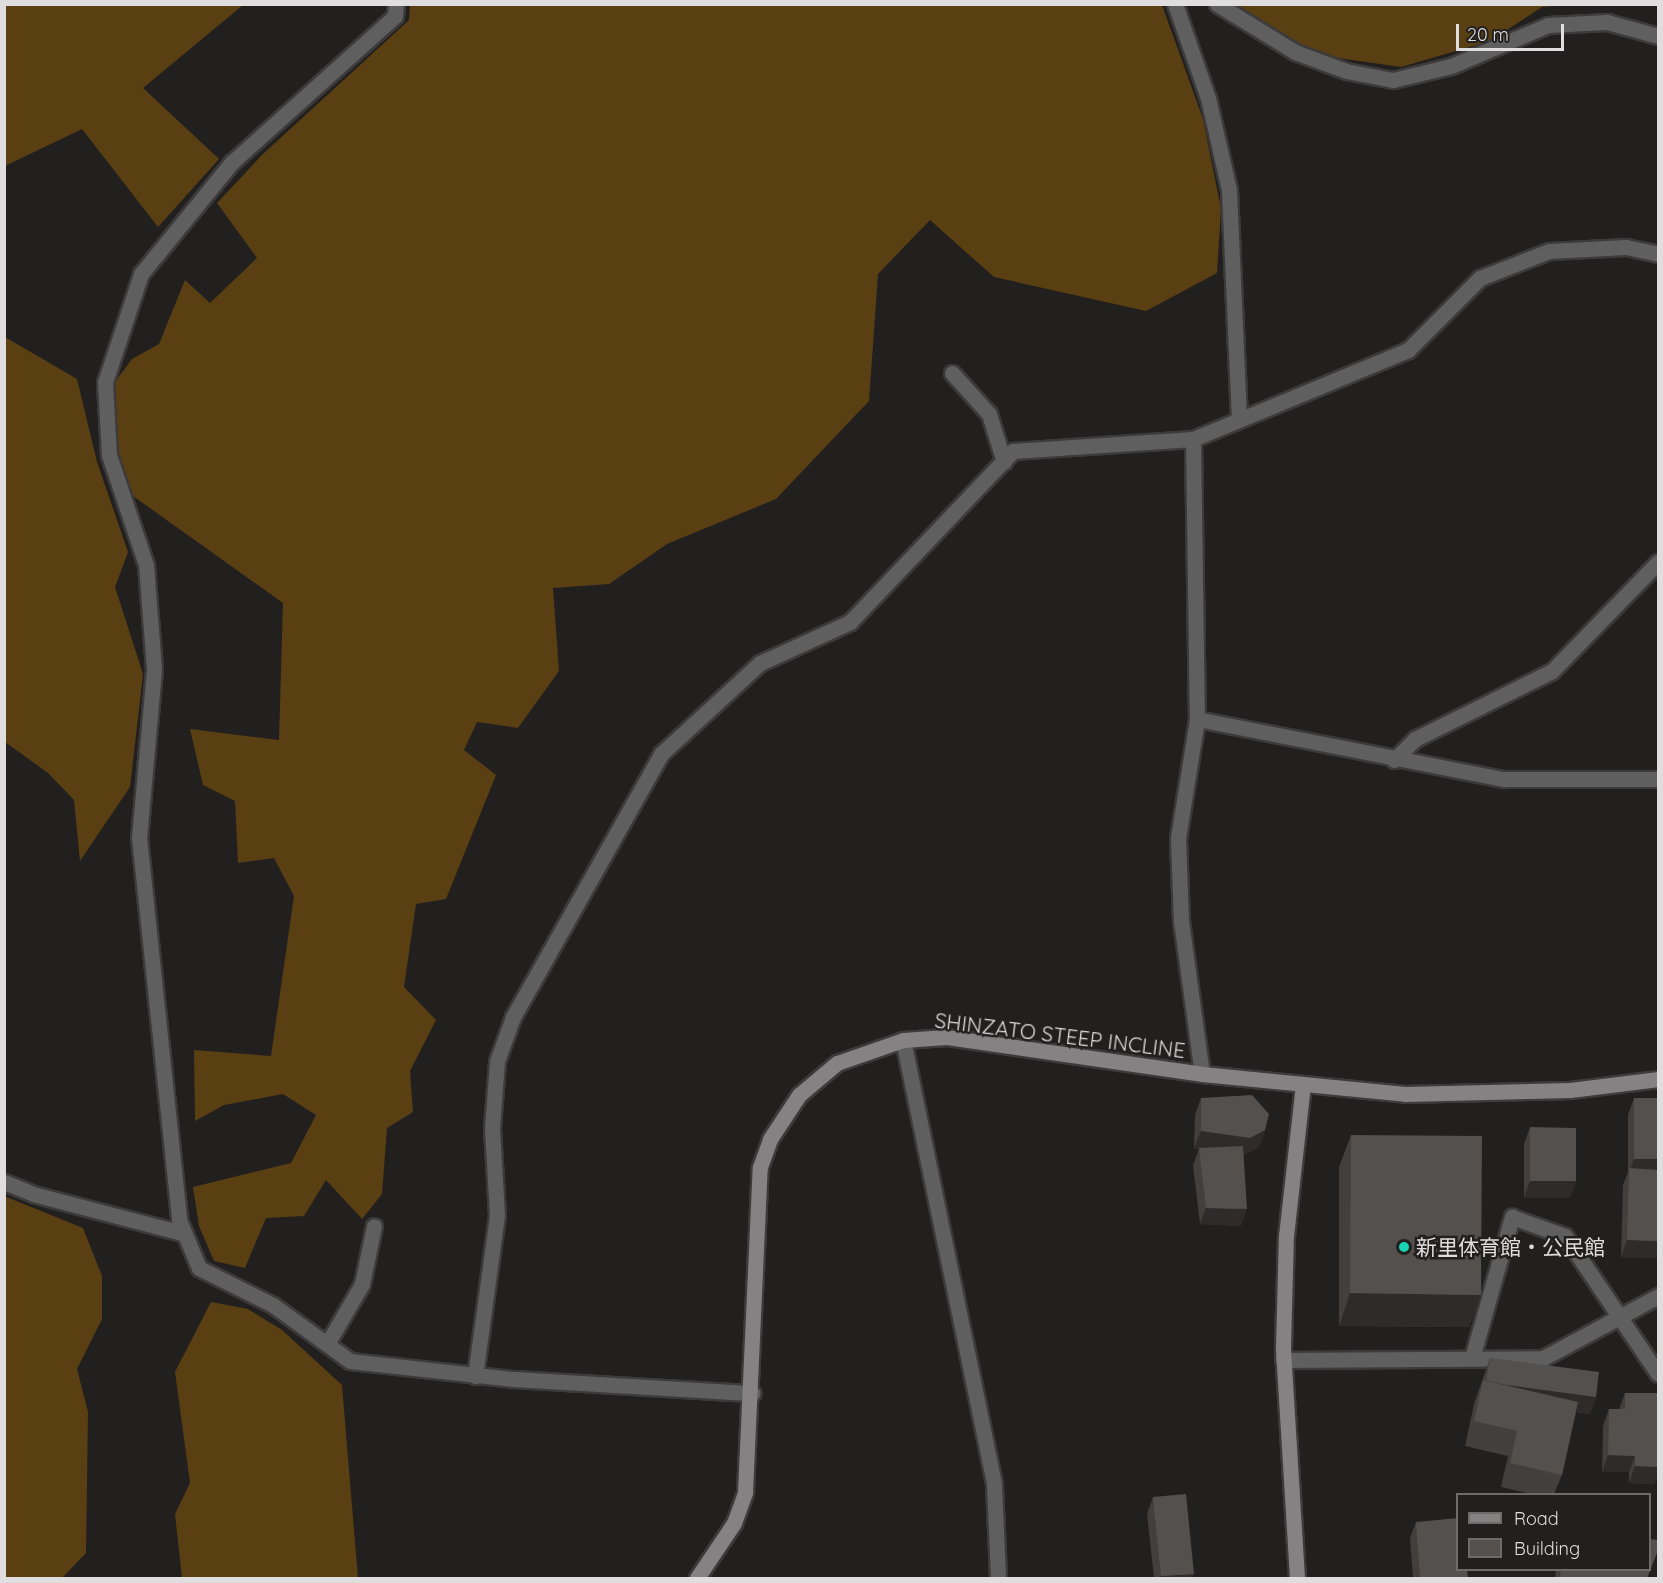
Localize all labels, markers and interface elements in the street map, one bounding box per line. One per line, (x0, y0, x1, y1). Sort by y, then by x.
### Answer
scale bar (1459, 12, 1567, 50)
text: 20 m (1467, 23, 1509, 46)
street label: SHINZATO STEEP INCLINE (933, 1007, 1187, 1063)
place label: 新里体育館・公民館 (1416, 1234, 1605, 1260)
marker: 新里体育館・公民館 (1397, 1240, 1411, 1254)
legend (1456, 1493, 1651, 1571)
text: Road (1514, 1507, 1559, 1530)
text: Building (1514, 1537, 1580, 1560)

